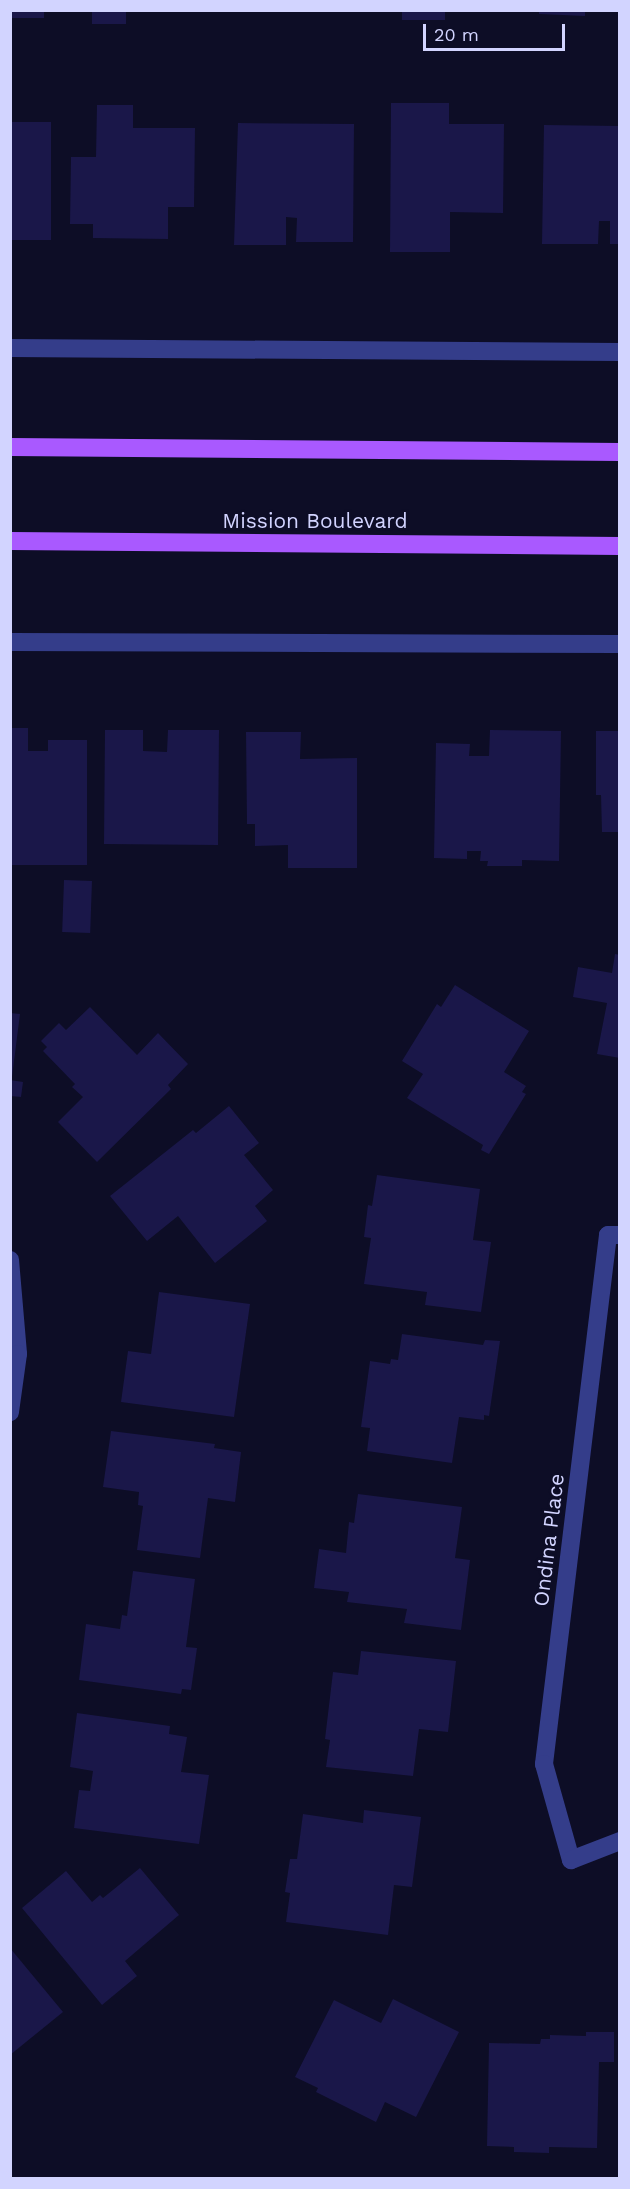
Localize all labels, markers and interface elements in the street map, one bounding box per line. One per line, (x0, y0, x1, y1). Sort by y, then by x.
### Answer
scale bar (426, 12, 568, 50)
text: 20 m (434, 24, 479, 45)
street label: Mission Boulevard (222, 508, 408, 534)
street label: Ondina Place (528, 1472, 570, 1608)

